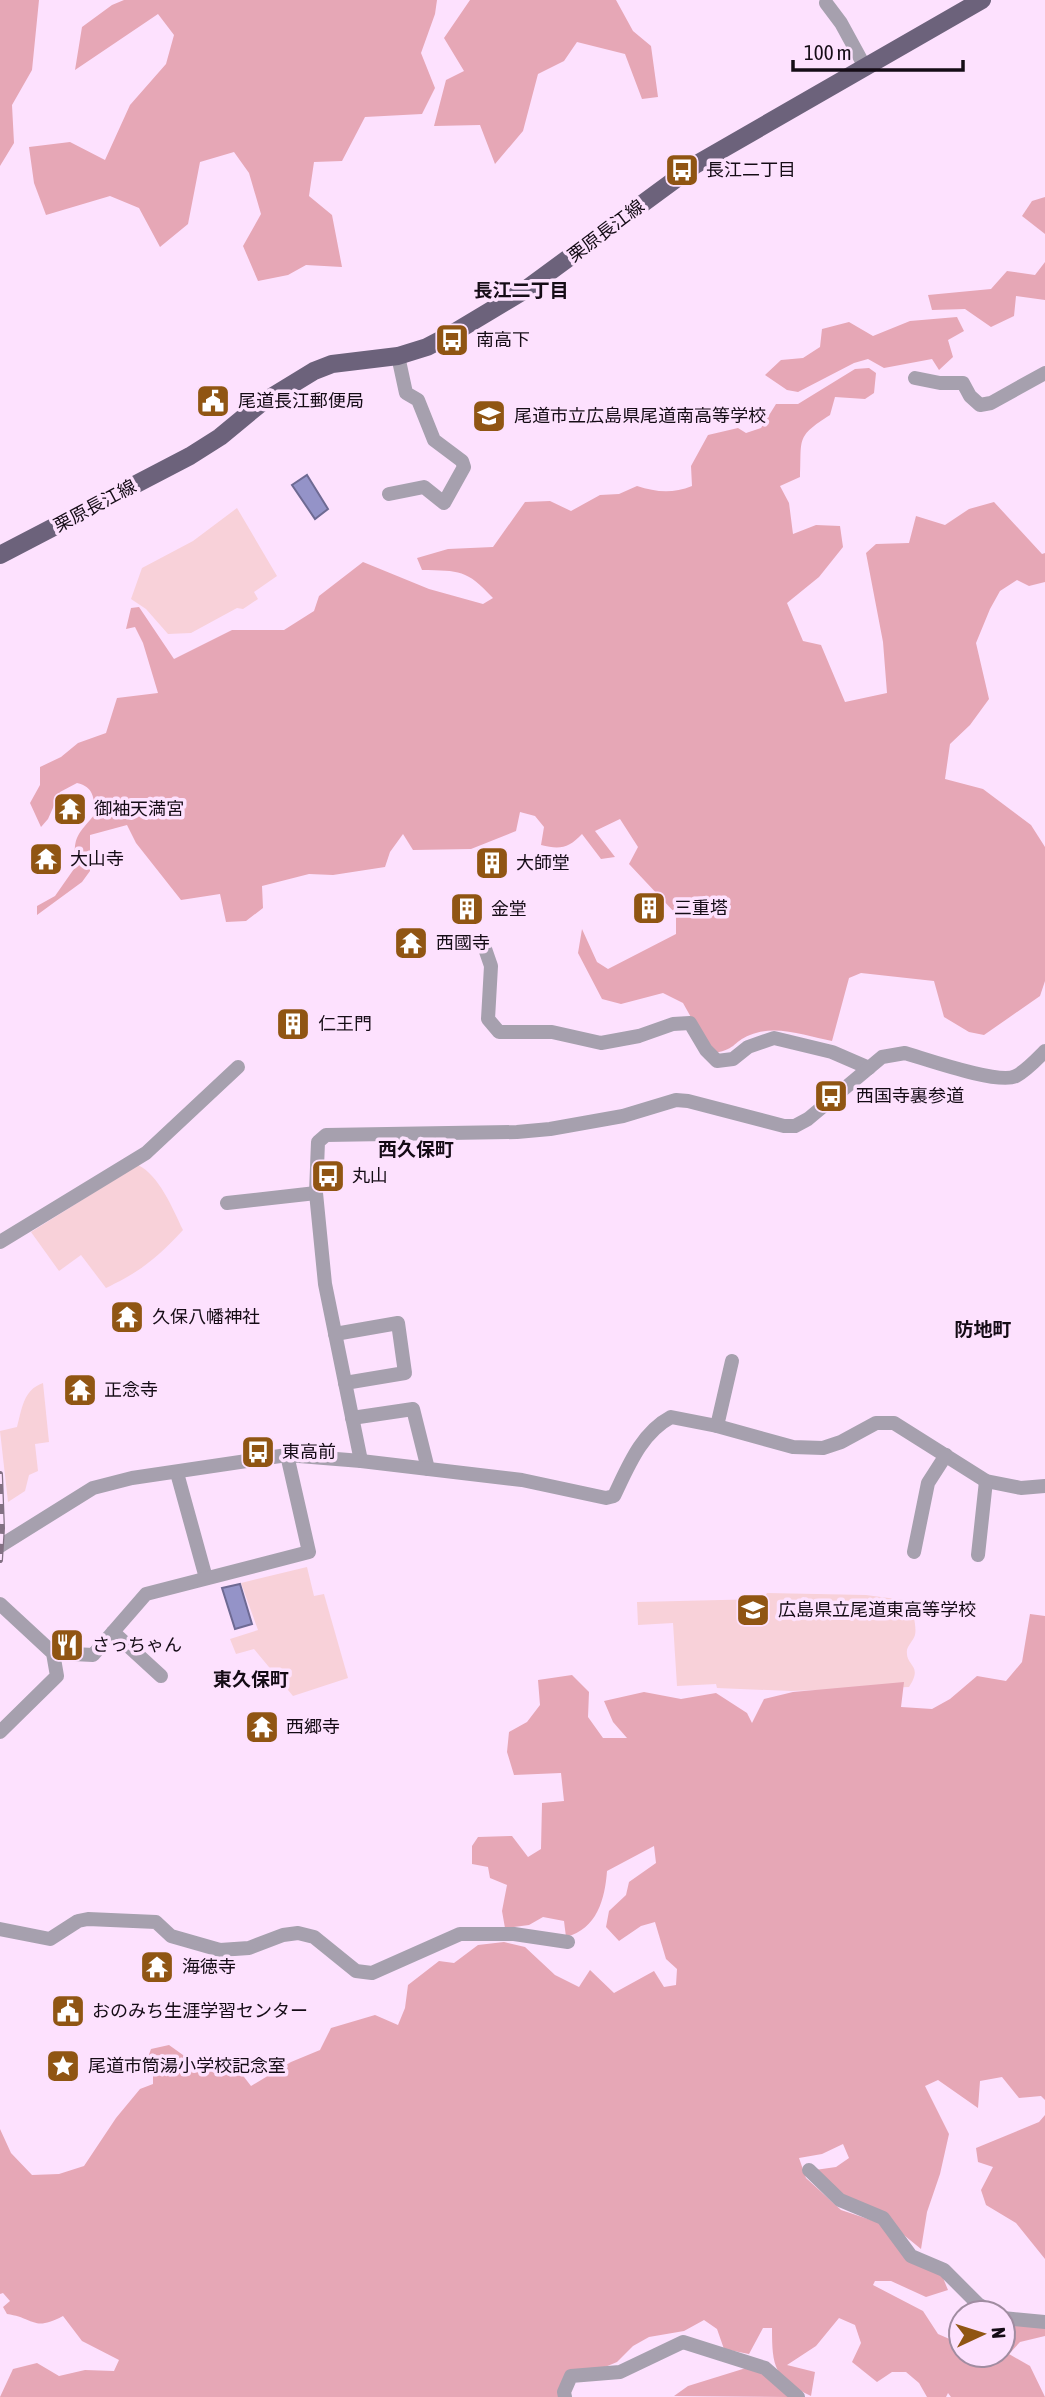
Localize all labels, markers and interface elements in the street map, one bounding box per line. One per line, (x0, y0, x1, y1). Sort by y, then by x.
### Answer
scale bar (793, 28, 963, 72)
text: 100 m (804, 40, 852, 64)
bus stop icon: 長江二丁目 (663, 151, 701, 189)
place label: 長江二丁目 (706, 159, 796, 180)
street label: 栗原長江線 (563, 195, 648, 266)
district label: 長江二丁目 (473, 279, 569, 301)
bus stop icon: 南高下 (433, 321, 471, 359)
place label: 南高下 (476, 329, 530, 350)
public building icon: 尾道長江郵便局 (194, 382, 232, 420)
place label: 尾道長江郵便局 (238, 390, 364, 411)
school or university icon: 尾道市立広島県尾道南高等学校 (470, 397, 508, 435)
place label: 尾道市立広島県尾道南高等学校 (514, 405, 766, 426)
street label: 栗原長江線 (50, 475, 139, 536)
temple icon: 御袖天満宮 (51, 790, 89, 828)
place label: 御袖天満宮 (94, 798, 184, 819)
temple icon: 大山寺 (27, 840, 65, 878)
building icon: 大師堂 (473, 844, 511, 882)
place label: 大山寺 (70, 848, 124, 869)
place label: 大師堂 (516, 852, 570, 873)
building icon: 三重塔 (630, 889, 668, 927)
building icon: 金堂 (448, 890, 486, 928)
place label: 三重塔 (674, 897, 728, 918)
place label: 金堂 (491, 898, 527, 919)
temple icon: 西國寺 (392, 924, 430, 962)
place label: 西國寺 (436, 932, 490, 953)
building icon: 仁王門 (274, 1005, 312, 1043)
place label: 仁王門 (318, 1013, 372, 1034)
bus stop icon: 西国寺裏参道 (812, 1077, 850, 1115)
place label: 西国寺裏参道 (856, 1085, 964, 1106)
district label: 西久保町 (378, 1138, 454, 1160)
bus stop icon: 丸山 (309, 1157, 347, 1195)
place label: 丸山 (352, 1165, 388, 1186)
temple icon: 久保八幡神社 (108, 1298, 146, 1336)
place label: 久保八幡神社 (152, 1306, 260, 1327)
district label: 防地町 (954, 1318, 1012, 1340)
temple icon: 正念寺 (61, 1371, 99, 1409)
place label: 正念寺 (104, 1379, 158, 1400)
bus stop icon: 東高前 (239, 1433, 277, 1471)
place label: 東高前 (282, 1441, 336, 1462)
school or university icon: 広島県立尾道東高等学校 (734, 1591, 772, 1629)
place label: 広島県立尾道東高等学校 (778, 1599, 976, 1620)
restaurant icon: さっちゃん (48, 1626, 86, 1664)
place label: さっちゃん (92, 1634, 182, 1655)
district label: 東久保町 (213, 1668, 289, 1690)
temple icon: 西郷寺 (243, 1708, 281, 1746)
place label: 西郷寺 (286, 1716, 340, 1737)
temple icon: 海徳寺 (138, 1948, 176, 1986)
place label: 海徳寺 (182, 1956, 236, 1977)
public building icon: おのみち生涯学習センター (49, 1992, 87, 2030)
place label: おのみち生涯学習センター (92, 2000, 308, 2021)
place icon: 尾道市筒湯小学校記念室 (44, 2047, 82, 2085)
place label: 尾道市筒湯小学校記念室 (88, 2055, 286, 2076)
north arrow (947, 2299, 1017, 2369)
text: N (988, 2326, 1010, 2339)

